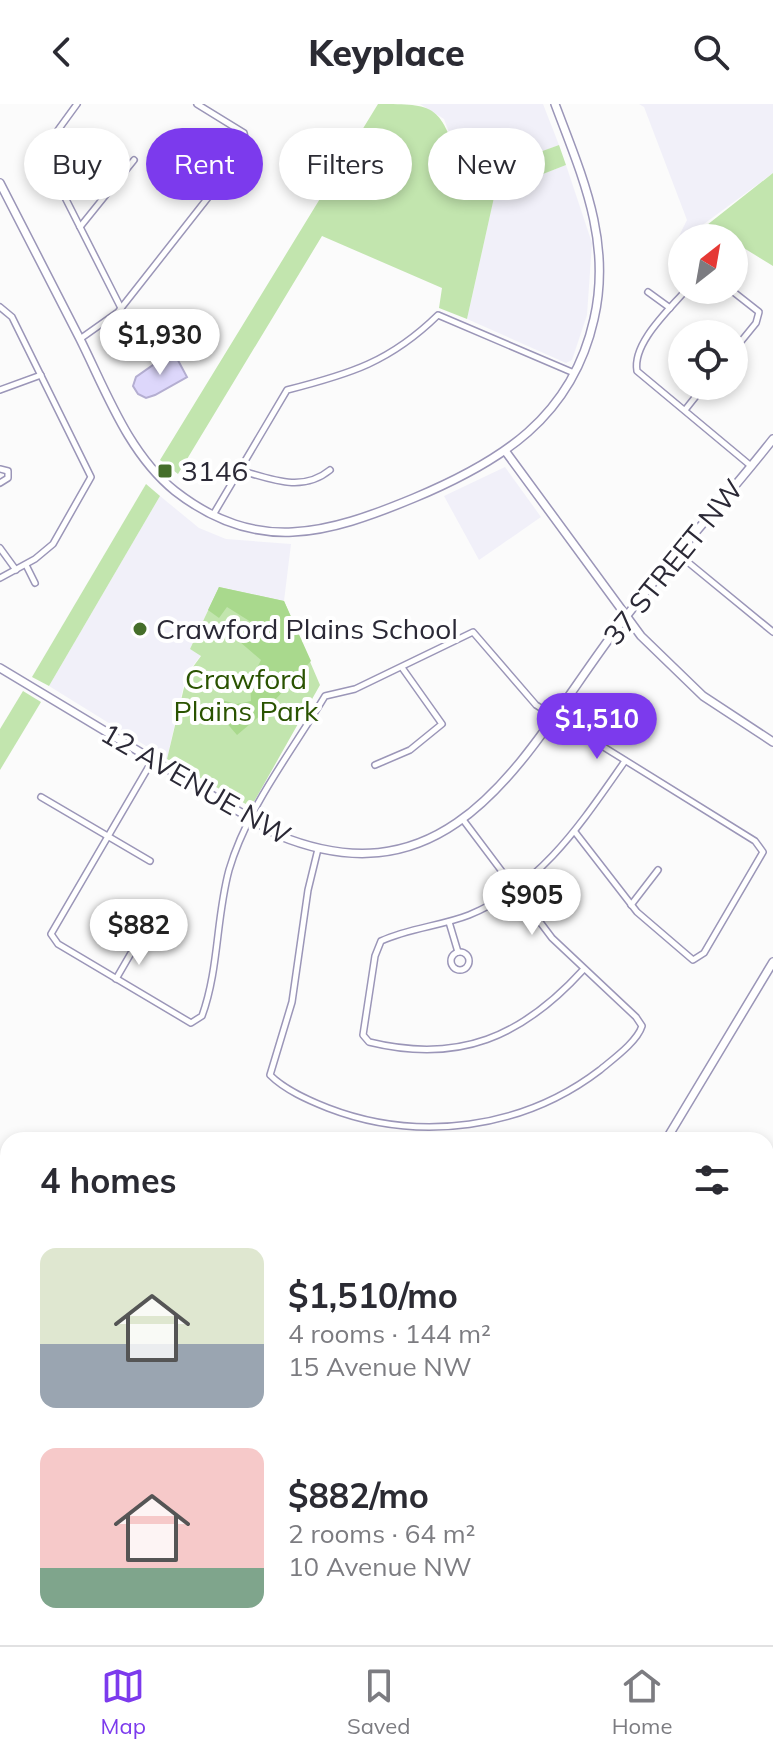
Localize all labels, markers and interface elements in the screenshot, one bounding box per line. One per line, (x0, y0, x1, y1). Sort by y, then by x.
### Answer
icon: back (40, 30, 84, 74)
text: Keyplace (308, 30, 465, 75)
icon: search (689, 30, 733, 74)
chip: Buy (24, 128, 130, 200)
chip: Rent (146, 128, 263, 200)
chip: Filters (279, 128, 412, 200)
chip: New (428, 128, 545, 200)
north arrow (668, 224, 748, 304)
map controls (668, 224, 748, 400)
pin: $1,930 (95, 309, 225, 377)
text: $1,930 (118, 318, 202, 351)
button: locate (668, 320, 748, 400)
place label: 3146 (181, 453, 248, 488)
marker: 3146 (156, 462, 174, 480)
street label: 37 STREET NW (595, 472, 750, 652)
place label: Crawford Plains School (156, 611, 458, 646)
marker: Crawford Plains School (131, 620, 149, 638)
park label: Crawford Plains Park (174, 661, 319, 728)
pin: $1,510 (532, 693, 662, 761)
text: $1,510 (555, 702, 639, 735)
street label: 12 AVENUE NW (95, 715, 297, 852)
pin: $905 (485, 869, 579, 937)
text: $905 (501, 878, 563, 911)
pin: $882 (92, 899, 186, 967)
text: $882 (108, 908, 170, 941)
icon: filters (690, 1158, 734, 1202)
text: 4 homes (40, 1159, 177, 1202)
text: $1,510/mo (288, 1274, 458, 1317)
icon: home (104, 1280, 200, 1376)
text: 4 rooms · 144 m² (288, 1317, 491, 1350)
text: 15 Avenue NW (288, 1350, 472, 1383)
text: $882/mo (288, 1474, 429, 1517)
icon: home (104, 1480, 200, 1576)
text: 2 rooms · 64 m² (288, 1517, 475, 1550)
text: 10 Avenue NW (288, 1550, 472, 1583)
tab: Map (101, 1664, 146, 1740)
tab: Saved (347, 1664, 411, 1740)
tab: Home (612, 1664, 672, 1740)

